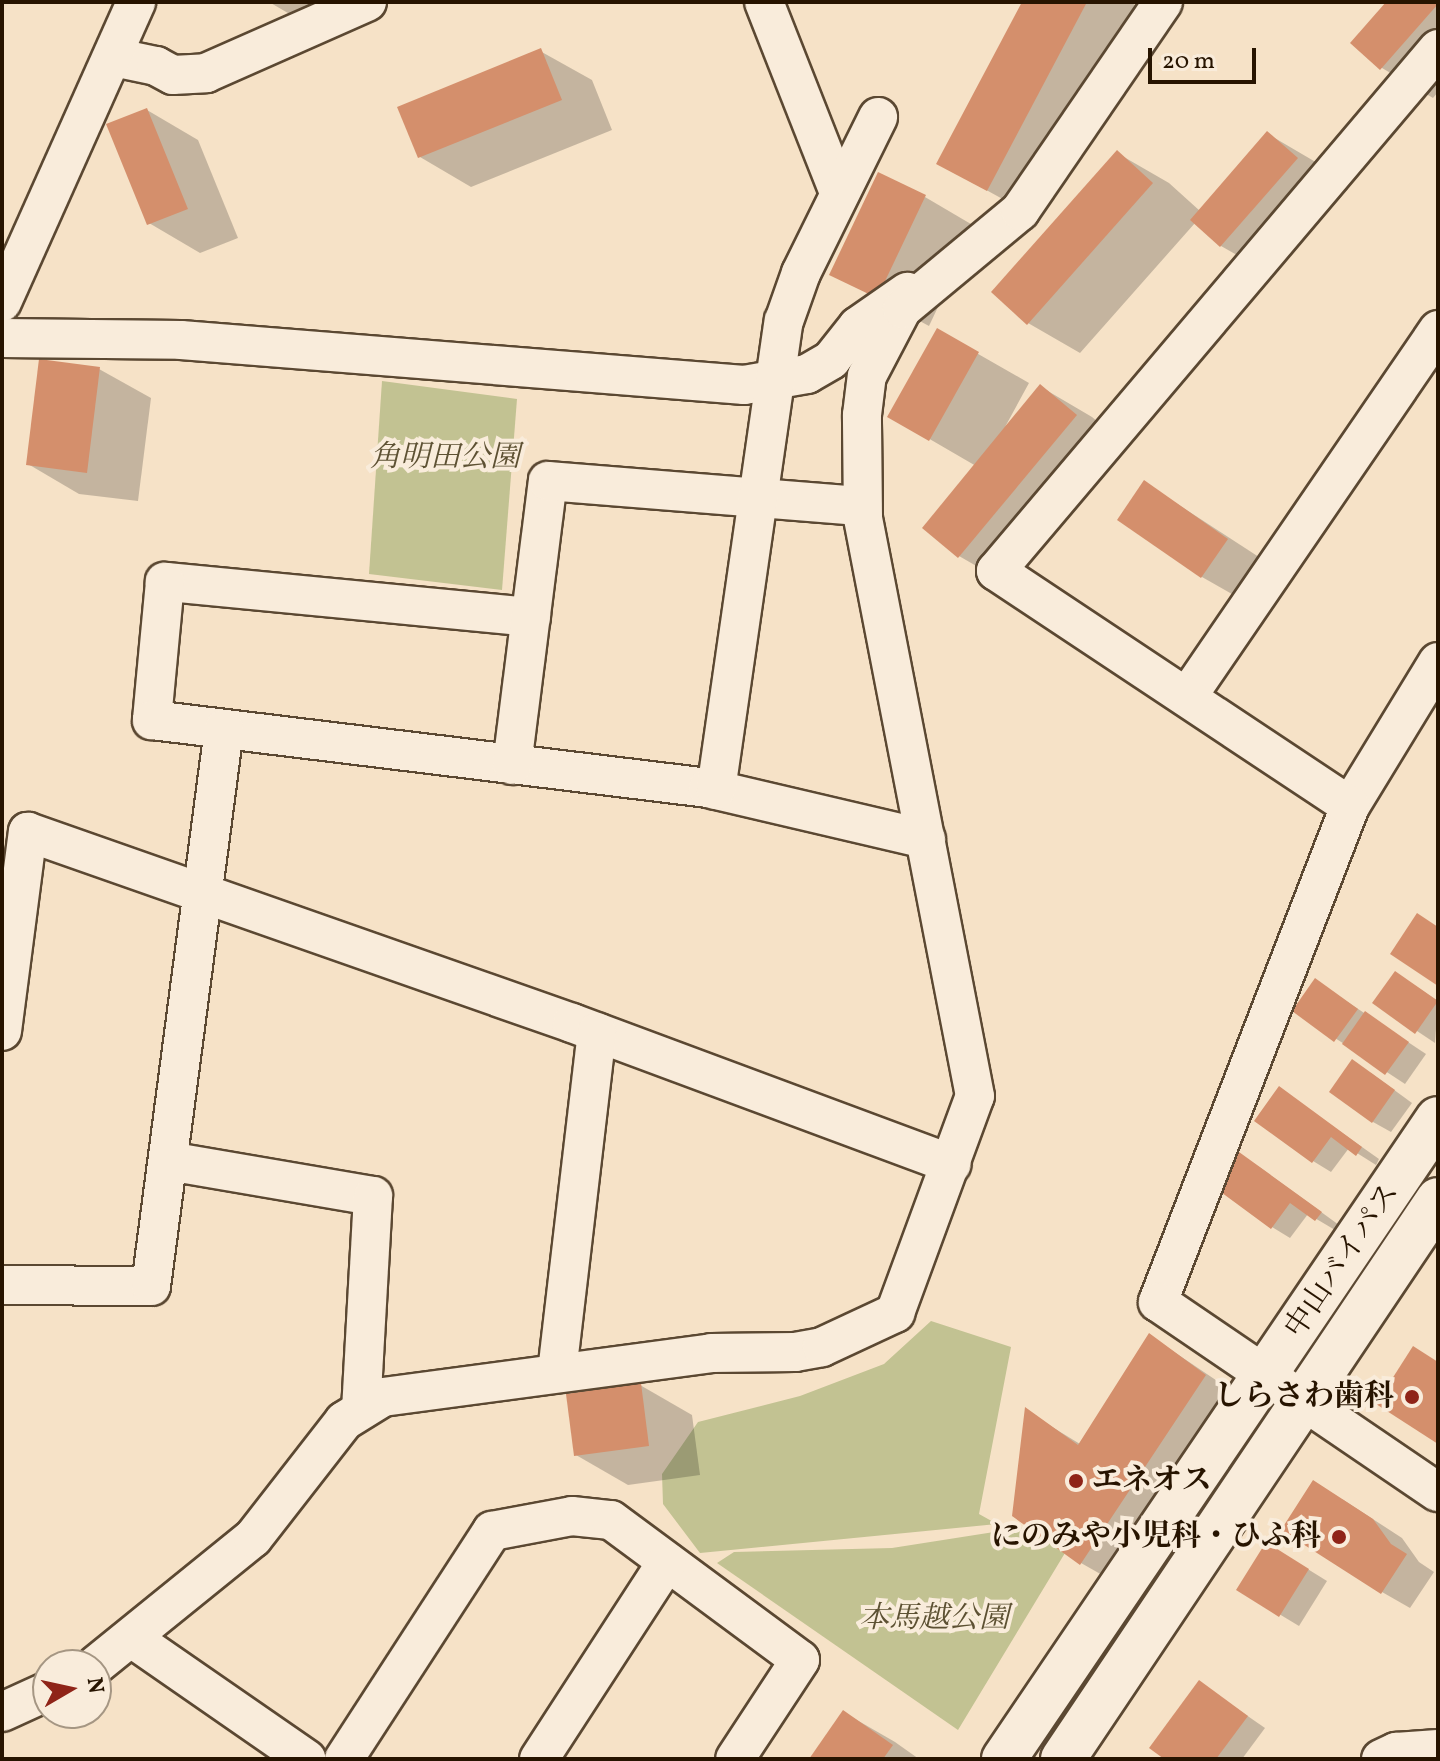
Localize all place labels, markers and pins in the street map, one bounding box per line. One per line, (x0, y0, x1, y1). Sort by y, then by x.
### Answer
place label: しらさわ歯科 (1214, 1379, 1394, 1415)
marker: しらさわ歯科 (1401, 1386, 1423, 1408)
place label: エネオス (1092, 1463, 1212, 1499)
marker: エネオス (1067, 1472, 1085, 1490)
place label: にのみや小児科・ひふ科 (991, 1519, 1321, 1555)
marker: にのみや小児科・ひふ科 (1328, 1526, 1350, 1548)

